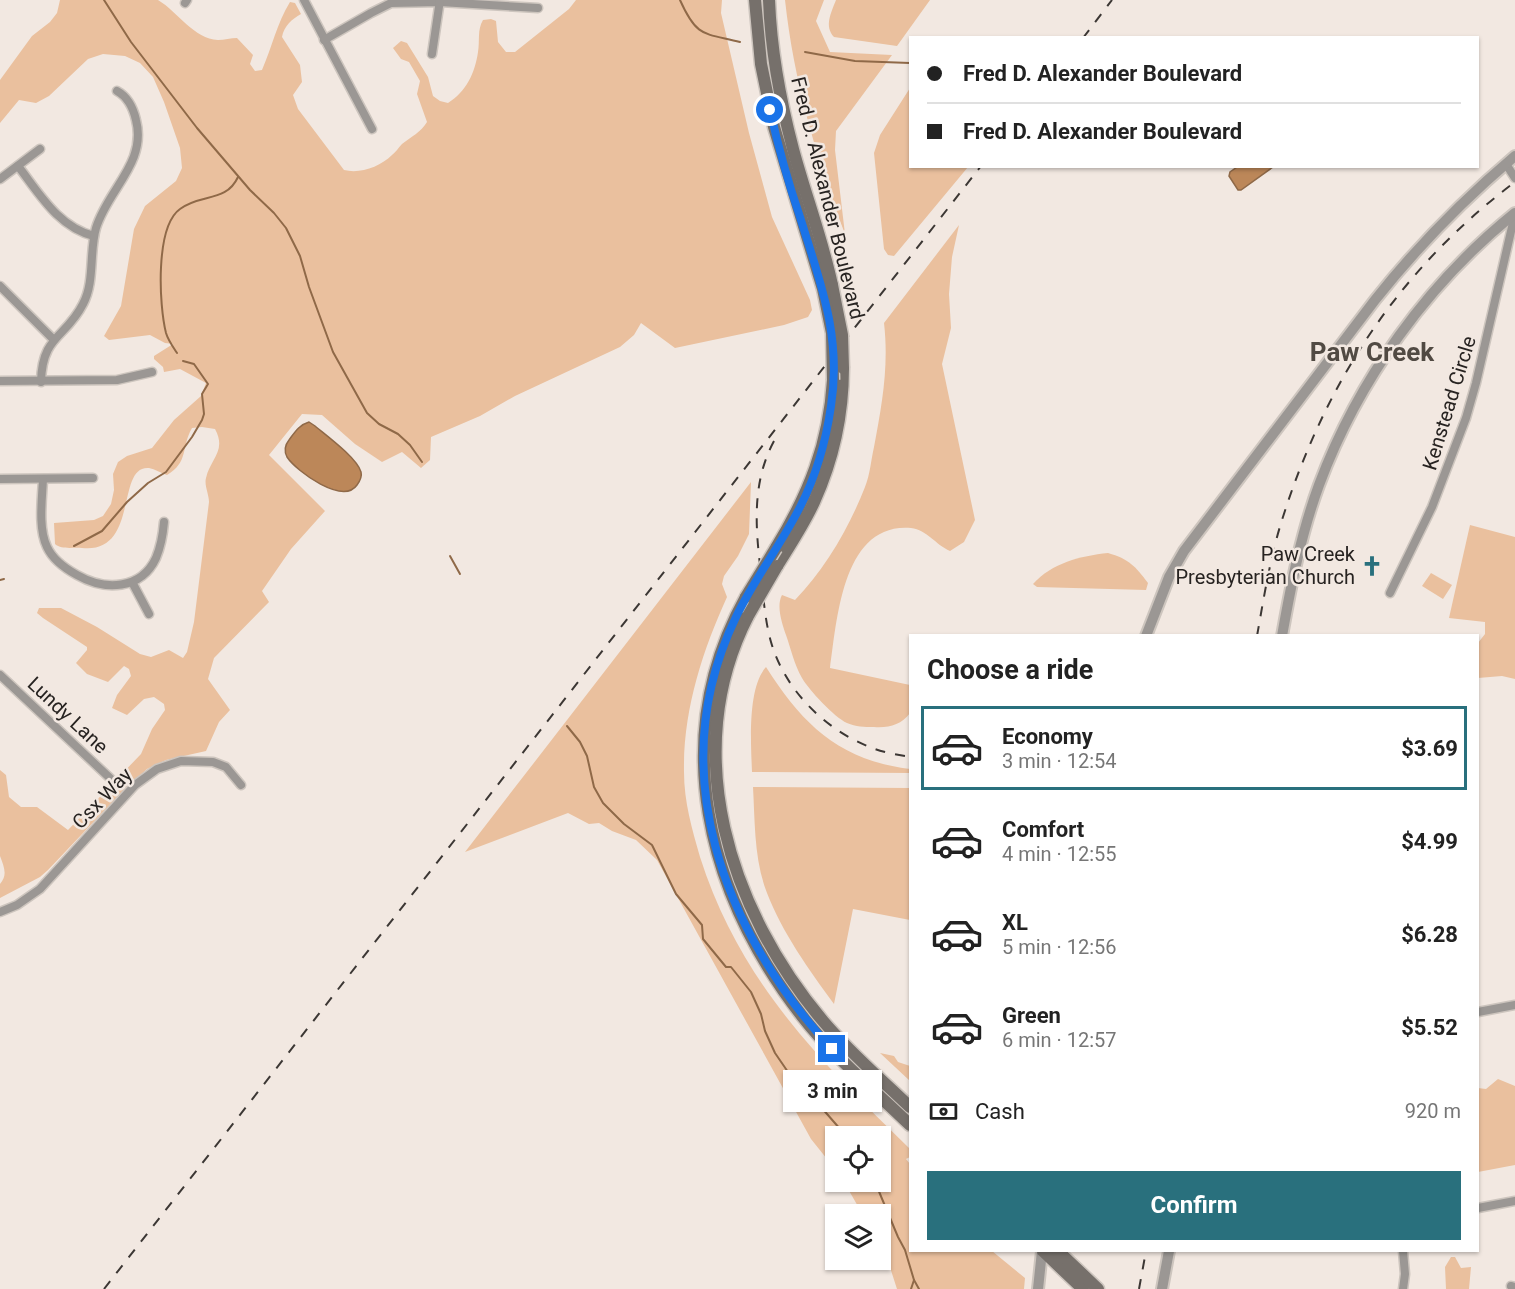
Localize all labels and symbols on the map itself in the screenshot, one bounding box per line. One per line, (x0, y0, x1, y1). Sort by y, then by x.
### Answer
street label: Fred D. Alexander Boulevard (786, 74, 870, 322)
route start (756, 96, 783, 123)
street label: Kenstead Circle (1417, 333, 1481, 473)
district label: Paw Creek (1310, 337, 1435, 367)
place label: Paw Creek Presbyterian Church (1175, 542, 1356, 589)
church icon: Paw Creek Presbyterian Church (1360, 554, 1384, 578)
street label: Lundy Lane (23, 672, 113, 758)
street label: Csx Way (67, 762, 137, 834)
route end (818, 1035, 845, 1062)
callout: 3 min (782, 1070, 882, 1112)

